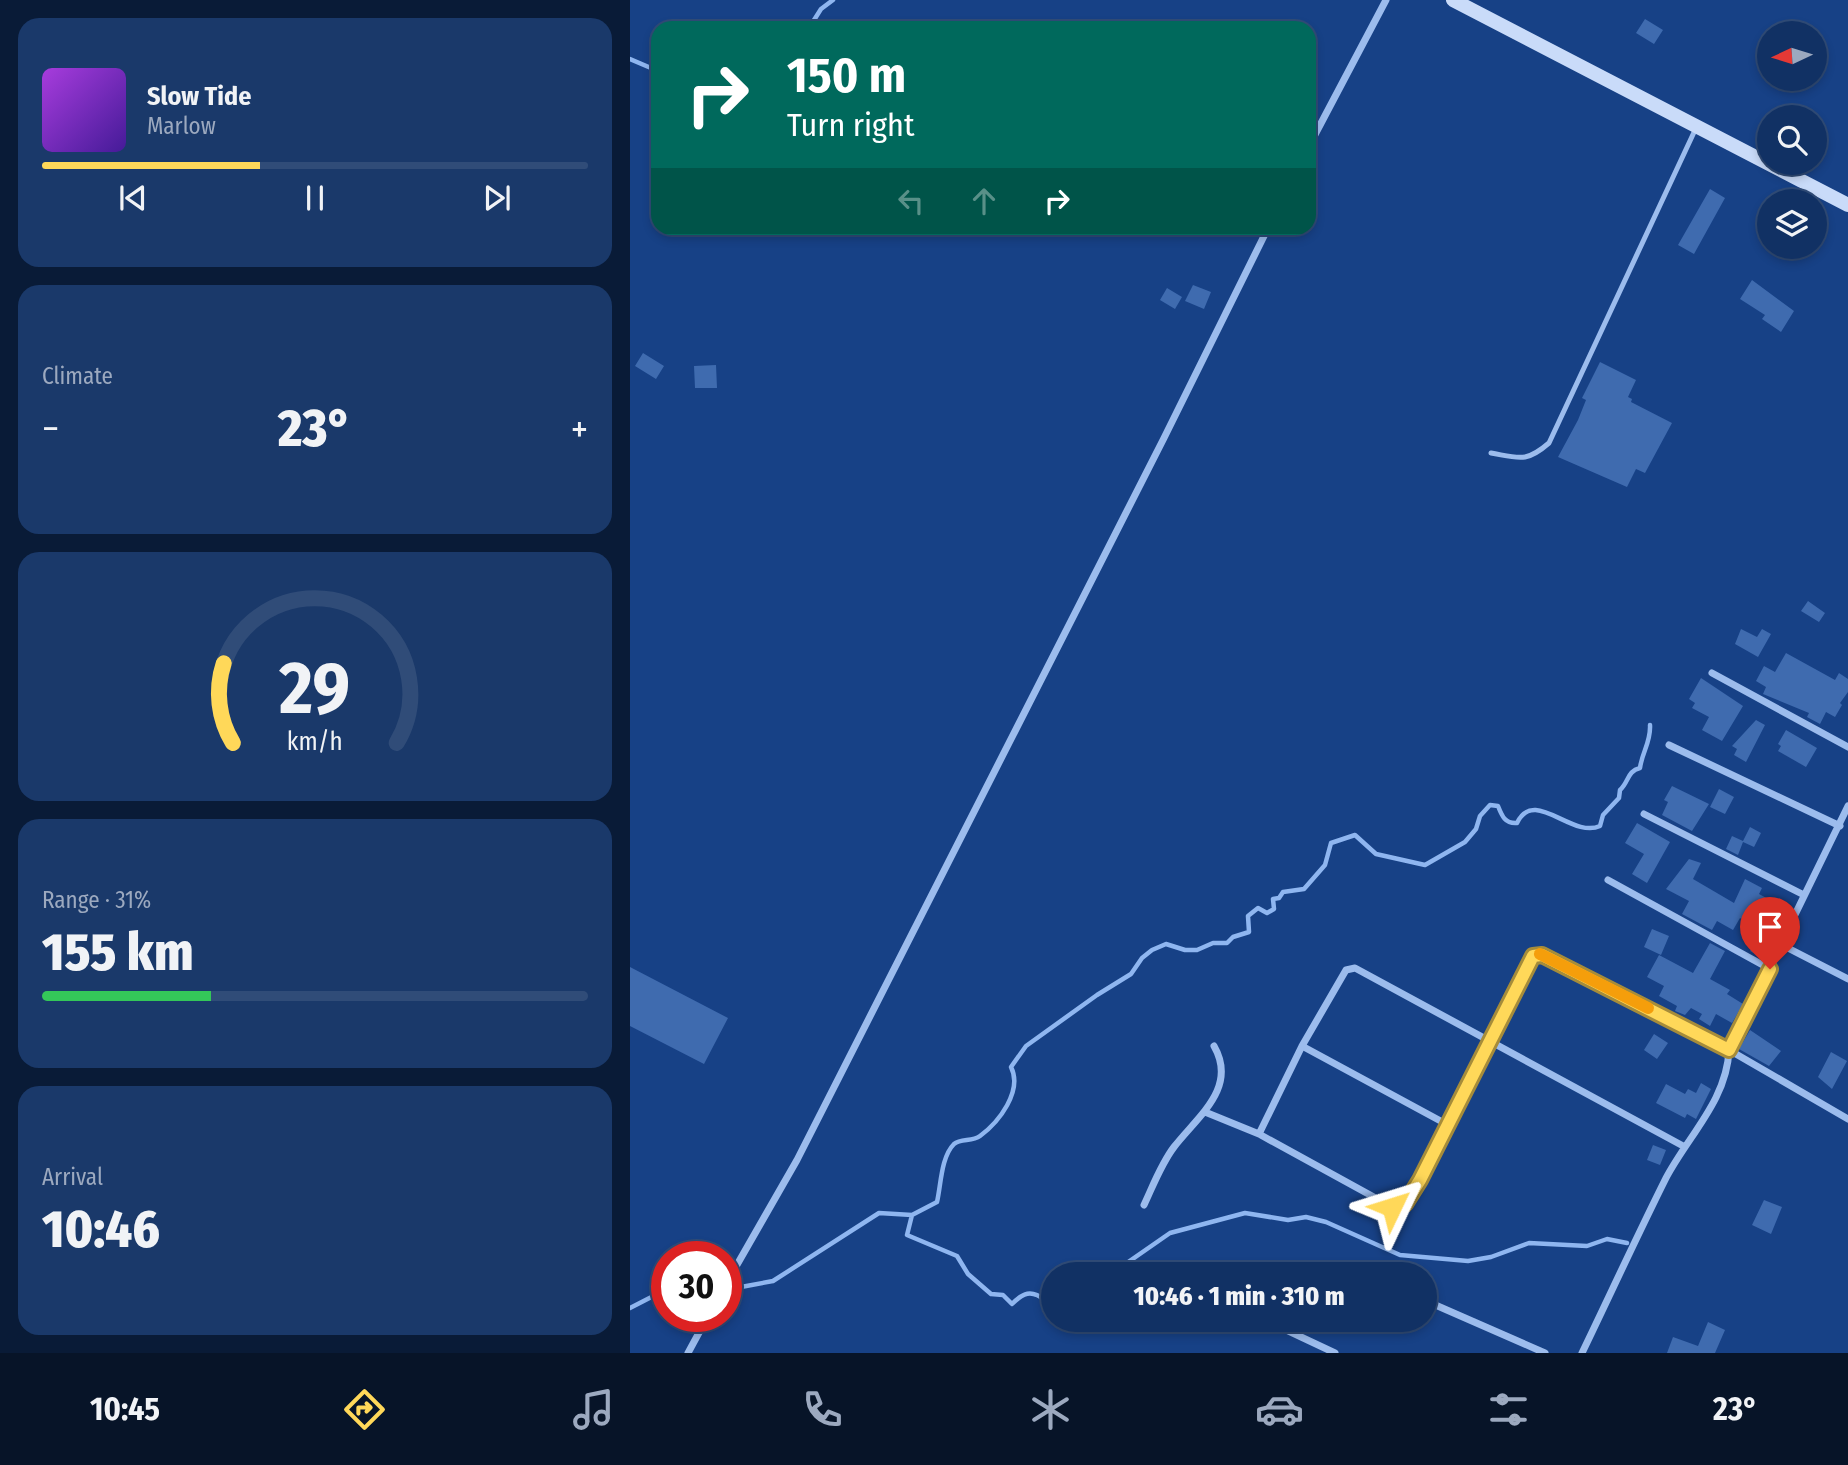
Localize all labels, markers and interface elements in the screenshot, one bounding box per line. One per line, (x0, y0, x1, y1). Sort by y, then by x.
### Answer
north arrow (1757, 21, 1827, 91)
map controls (1757, 21, 1827, 259)
text: 150 m (787, 46, 906, 105)
icon: right (672, 49, 763, 140)
text: Slow Tide (147, 81, 251, 112)
button: search (1757, 105, 1827, 175)
text: Turn right (787, 106, 914, 144)
text: Marlow (147, 112, 216, 140)
icon: previous (114, 179, 152, 217)
icon: pause (296, 179, 334, 217)
icon: next (478, 179, 516, 217)
icon: left (892, 182, 930, 220)
icon: ahead (965, 182, 1003, 220)
icon: right (1038, 182, 1076, 220)
button: layers (1757, 189, 1827, 259)
text: Climate (42, 362, 113, 390)
text: 23° (278, 397, 352, 460)
text: − (42, 406, 59, 452)
text: + (571, 406, 588, 452)
text: 29 (279, 645, 350, 732)
text: km/h (287, 726, 343, 756)
text: Range · 31% (42, 886, 151, 914)
pin (1740, 897, 1800, 969)
icon: arrive (1751, 908, 1789, 946)
text: 155 km (42, 921, 193, 984)
text: Arrival (42, 1163, 103, 1191)
position arrow (1355, 1170, 1429, 1244)
text: 10:46 (42, 1198, 160, 1261)
speed limit sign: 30 (651, 1241, 742, 1332)
text: 10:46 · 1 min · 310 m (1133, 1281, 1345, 1312)
icon: directions (340, 1385, 389, 1434)
icon: music (569, 1385, 618, 1434)
icon: phone (798, 1385, 847, 1434)
icon: climate (1026, 1385, 1075, 1434)
icon: car (1255, 1385, 1304, 1434)
icon: filters (1484, 1385, 1533, 1434)
text: 10:45 (90, 1390, 160, 1428)
text: 23° (1713, 1390, 1758, 1428)

